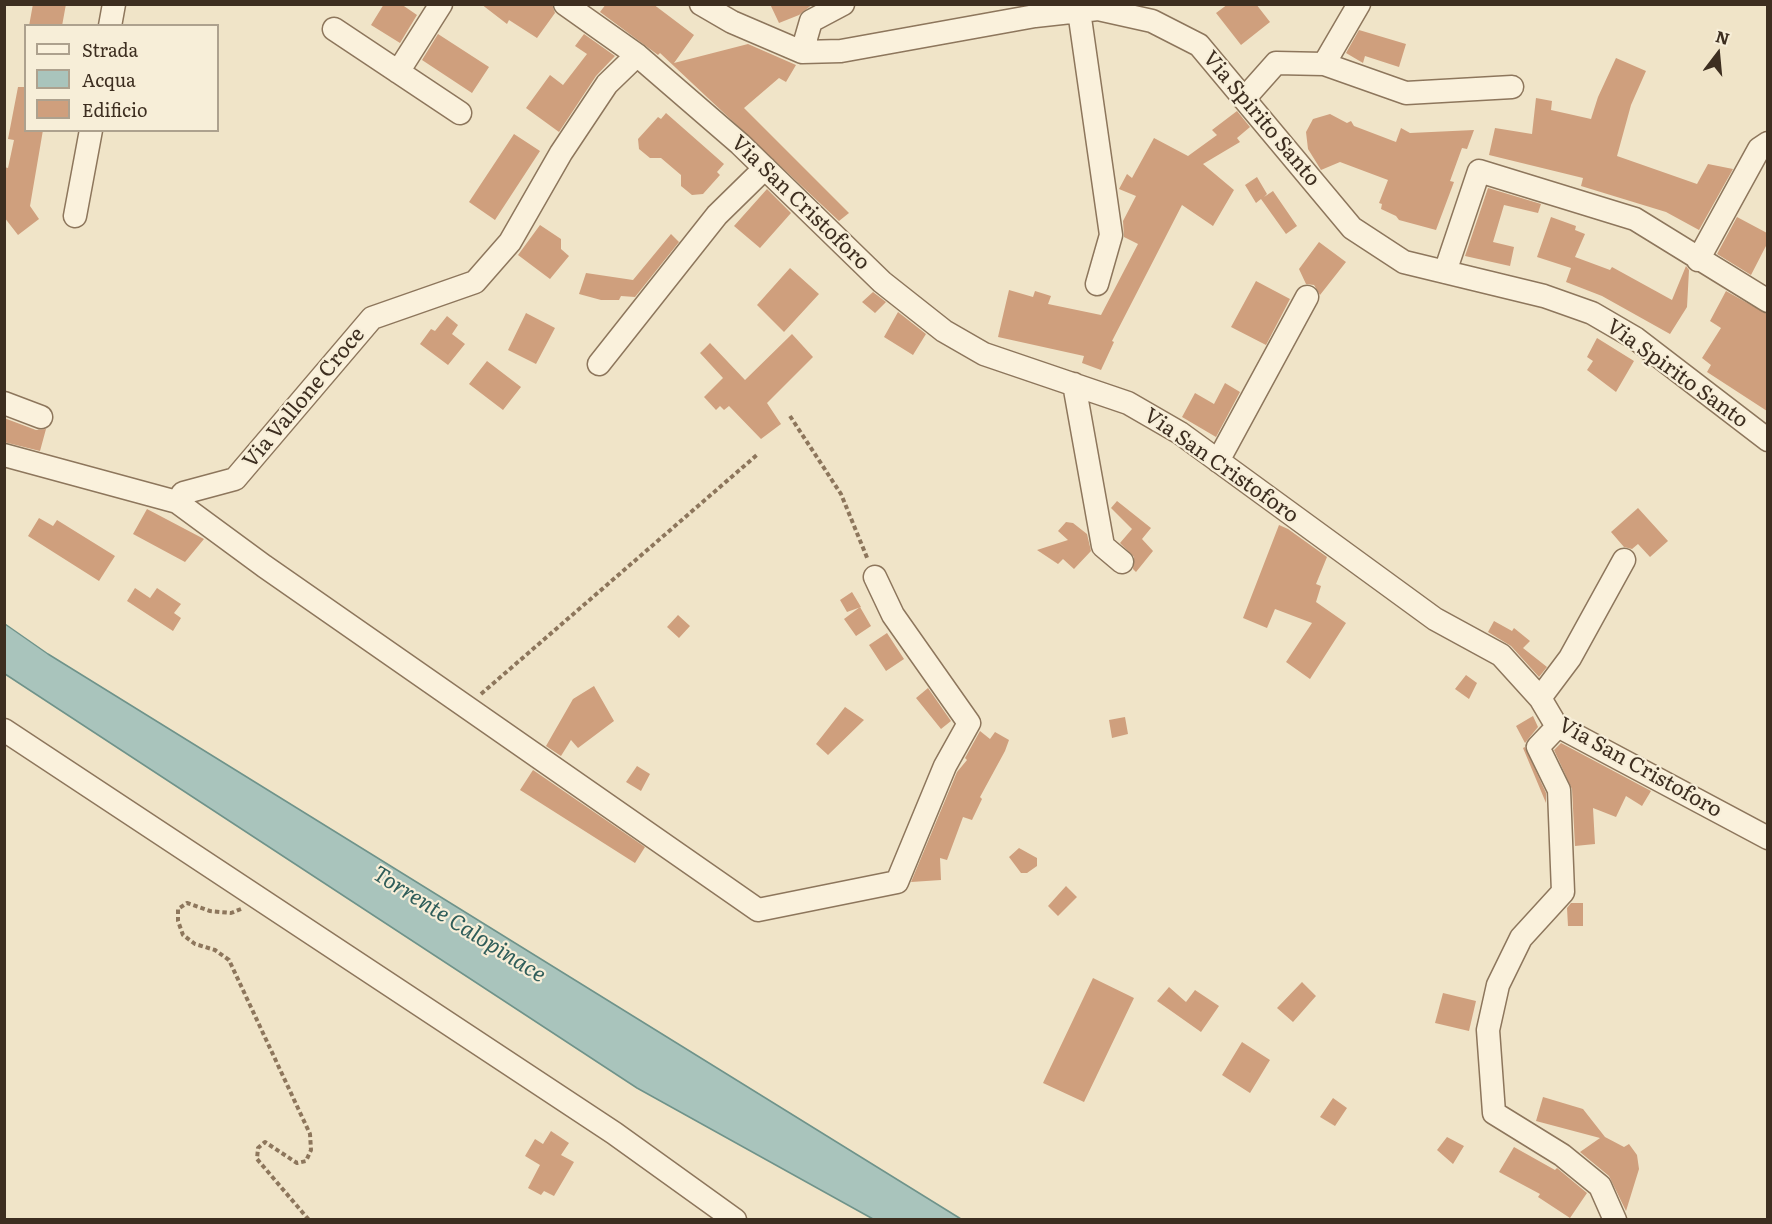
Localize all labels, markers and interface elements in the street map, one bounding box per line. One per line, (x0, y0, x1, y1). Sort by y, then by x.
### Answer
text: N (1713, 23, 1733, 50)
legend (24, 24, 219, 132)
north arrow (1688, 24, 1748, 84)
text: Strada (82, 36, 138, 63)
street label: Via Spirito Santo (1197, 46, 1325, 192)
text: Acqua (82, 66, 136, 93)
text: Edificio (82, 96, 148, 123)
street label: Via San Cristoforo (725, 130, 875, 276)
street label: Via Spirito Santo (1601, 314, 1753, 434)
street label: Via Vallone Croce (238, 323, 370, 473)
street label: Via San Cristoforo (1139, 403, 1303, 529)
street label: Via San Cristoforo (1554, 713, 1726, 823)
water label: Torrente Calopinace (368, 861, 550, 989)

